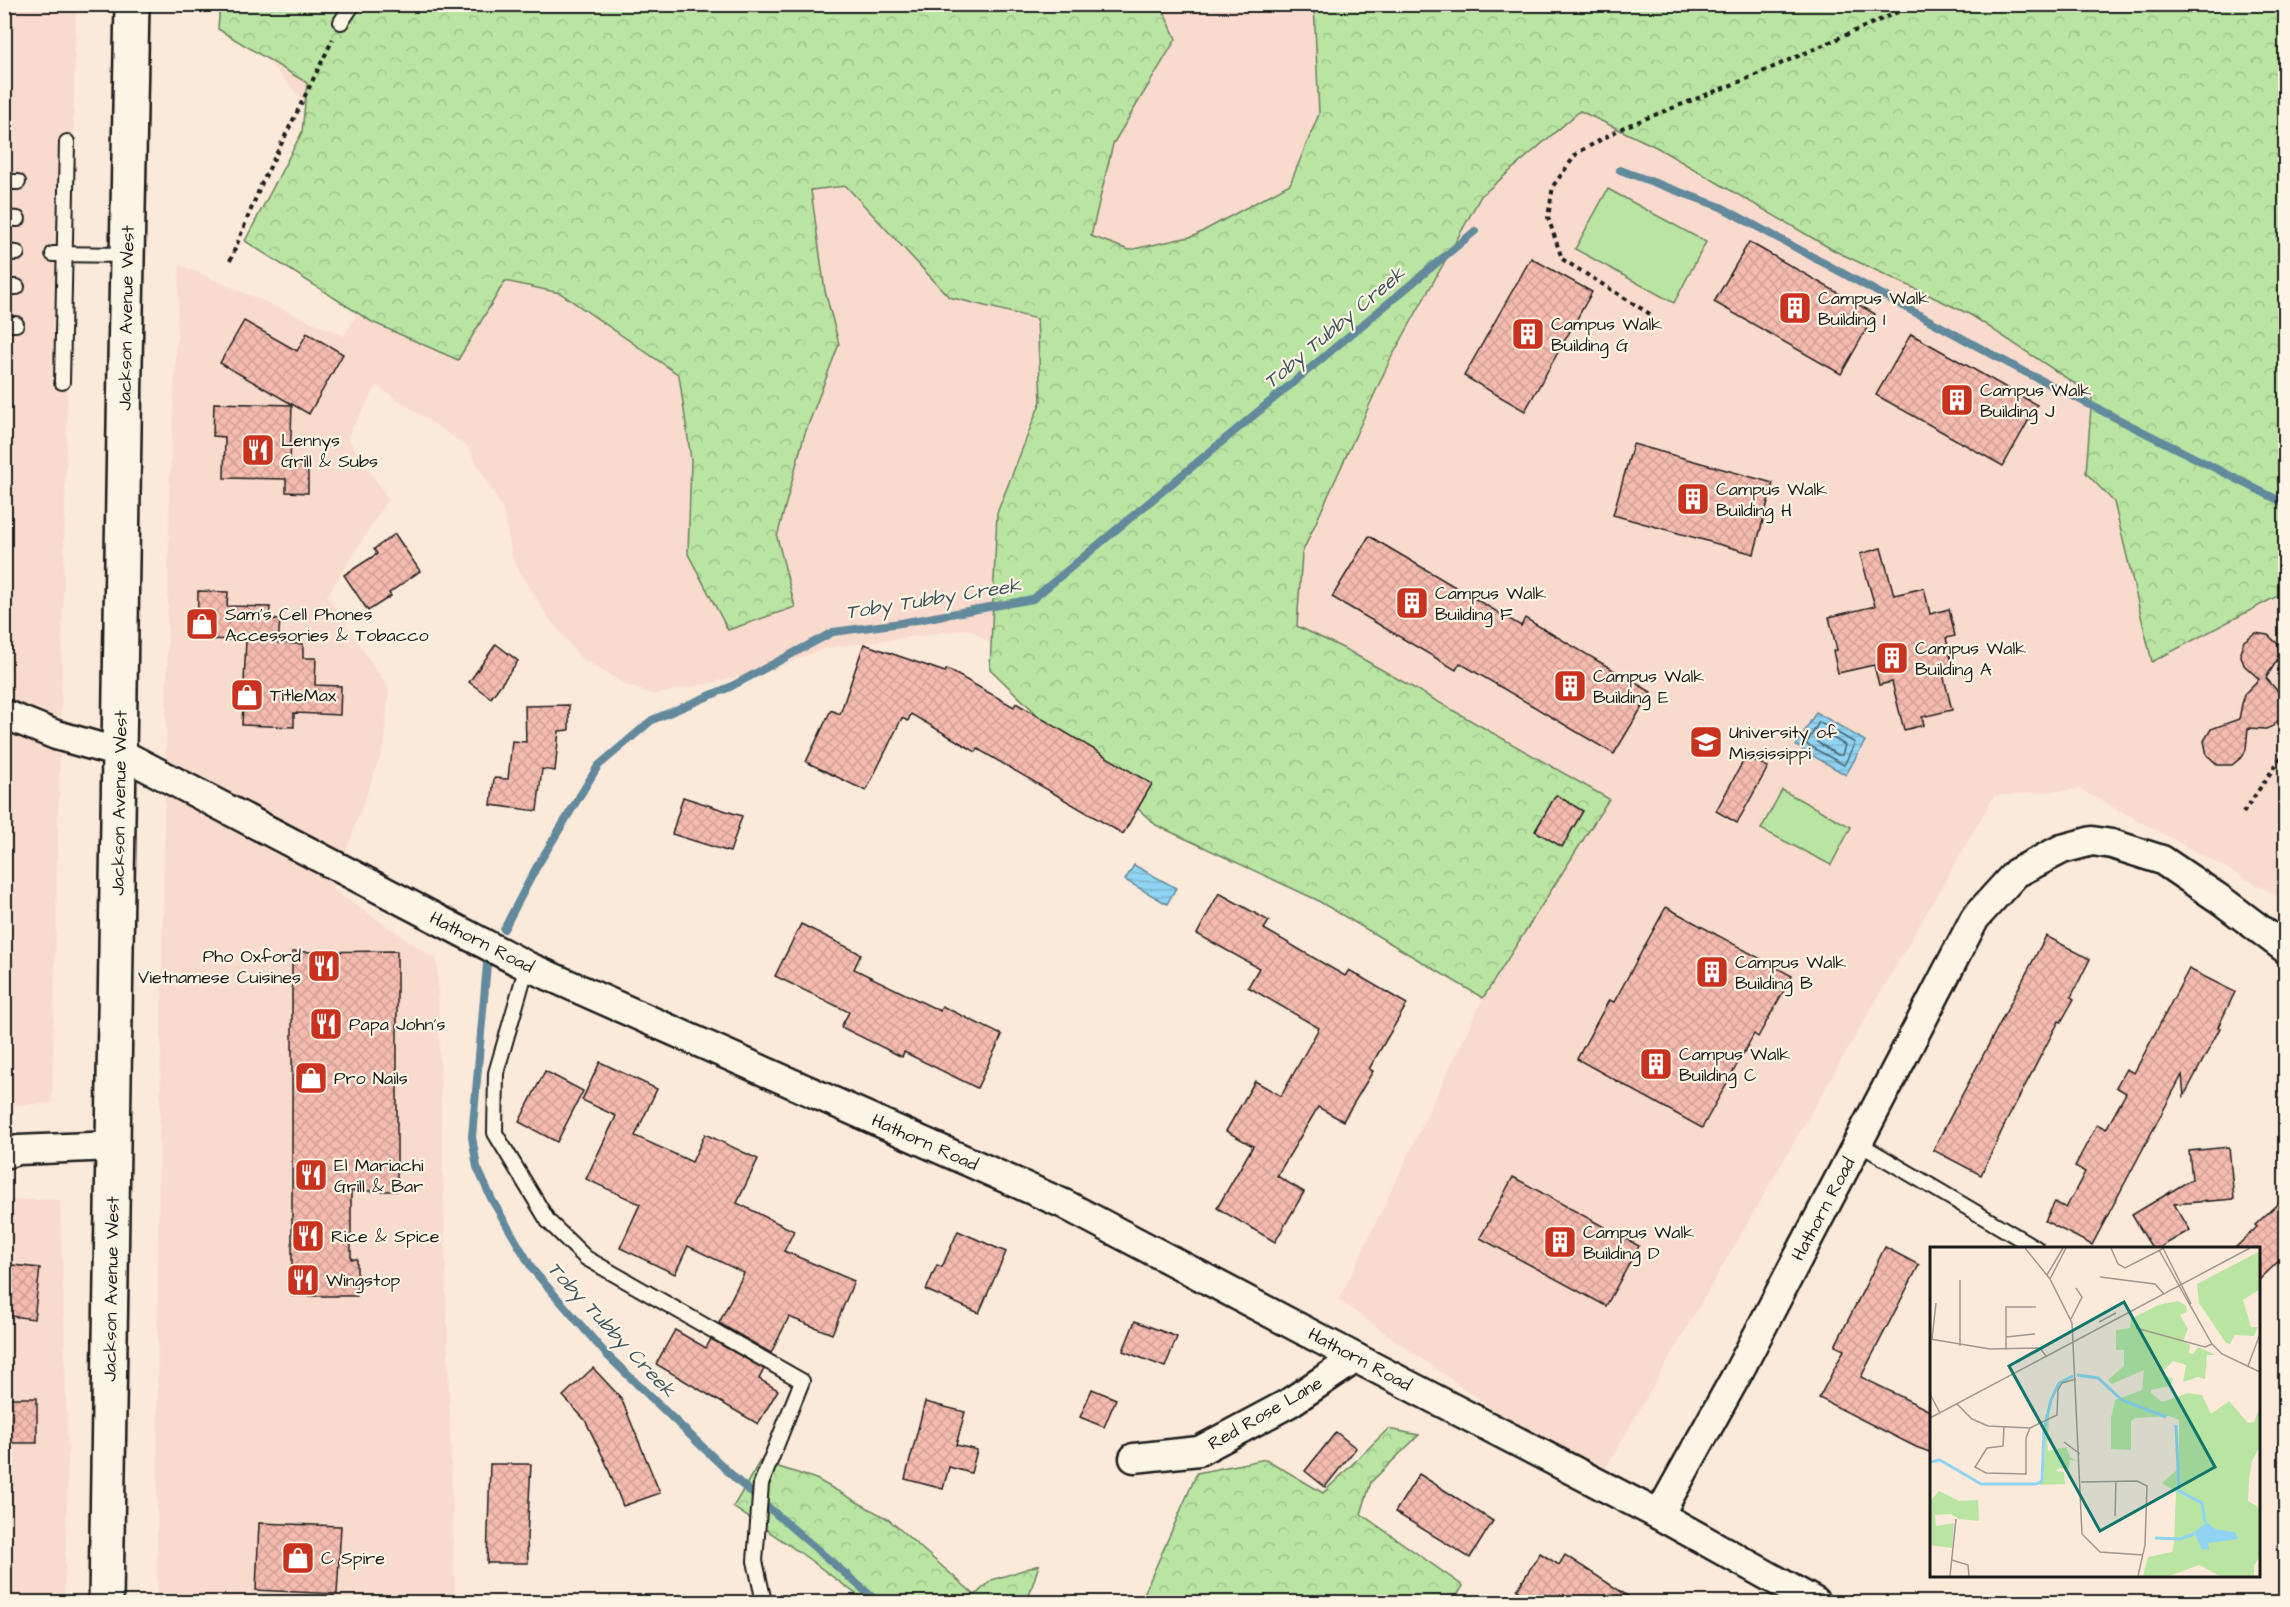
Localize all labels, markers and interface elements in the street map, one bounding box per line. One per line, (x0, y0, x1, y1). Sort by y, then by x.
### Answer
street label: Jackson Avenue West (112, 225, 141, 411)
water label: Toby Tubby Creek (1258, 260, 1413, 396)
place label: Campus Walk Building I (1818, 286, 1929, 333)
building icon: Campus Walk Building I (1777, 290, 1813, 326)
place label: Campus Walk Building G (1551, 312, 1662, 359)
building icon: Campus Walk Building G (1510, 316, 1546, 352)
place label: Campus Walk Building J (1980, 378, 2091, 425)
building icon: Campus Walk Building J (1939, 382, 1975, 418)
place label: Lennys Grill & Subs (281, 428, 378, 474)
restaurant icon: Lennys Grill & Subs (240, 432, 276, 468)
place label: Campus Walk Building H (1716, 477, 1827, 524)
building icon: Campus Walk Building H (1675, 481, 1711, 517)
water label: Toby Tubby Creek (844, 571, 1024, 628)
place label: Campus Walk Building F (1435, 581, 1546, 628)
building icon: Campus Walk Building F (1394, 585, 1430, 621)
place label: Sam's Cell Phones Accessories & Tobacco (225, 602, 429, 648)
shop icon: Sam's Cell Phones Accessories & Tobacco (184, 606, 220, 642)
place label: Campus Walk Building A (1915, 636, 2026, 683)
building icon: Campus Walk Building A (1874, 640, 1910, 676)
place label: Campus Walk Building E (1593, 664, 1704, 711)
building icon: Campus Walk Building E (1552, 668, 1588, 704)
shop icon: TitleMax (229, 677, 265, 713)
place label: TitleMax (270, 683, 337, 708)
street label: Jackson Avenue West (105, 710, 134, 896)
place label: University of Mississippi (1729, 720, 1837, 766)
school or university icon: University of Mississippi (1688, 724, 1724, 760)
street label: Hathorn Road (425, 905, 538, 979)
place label: Pho Oxford Vietnamese Cuisines (138, 944, 301, 990)
restaurant icon: Pho Oxford Vietnamese Cuisines (306, 948, 342, 984)
place label: Campus Walk Building B (1735, 950, 1846, 997)
building icon: Campus Walk Building B (1694, 954, 1730, 990)
restaurant icon: Papa John's (308, 1006, 344, 1042)
place label: Papa John's (349, 1012, 446, 1037)
place label: Campus Walk Building C (1679, 1042, 1790, 1089)
building icon: Campus Walk Building C (1638, 1046, 1674, 1082)
shop icon: Pro Nails (293, 1060, 329, 1096)
place label: Pro Nails (334, 1066, 408, 1091)
street label: Hathorn Road (868, 1108, 982, 1177)
place label: El Mariachi Grill & Bar (334, 1153, 424, 1199)
street label: Hathorn Road (1786, 1153, 1861, 1265)
restaurant icon: El Mariachi Grill & Bar (293, 1157, 329, 1193)
street label: Jackson Avenue West (97, 1196, 126, 1382)
restaurant icon: Rice & Spice (290, 1218, 326, 1254)
place label: Campus Walk Building D (1583, 1220, 1694, 1267)
place label: Rice & Spice (331, 1224, 440, 1249)
building icon: Campus Walk Building D (1542, 1224, 1578, 1260)
inset map (1930, 1247, 2260, 1577)
water label: Toby Tubby Creek (540, 1255, 682, 1405)
restaurant icon: Wingstop (285, 1262, 321, 1298)
place label: Wingstop (326, 1268, 400, 1294)
street label: Hathorn Road (1304, 1322, 1416, 1397)
street label: Red Rose Lane (1203, 1370, 1327, 1456)
shop icon: C Spire (280, 1540, 316, 1576)
place label: C Spire (321, 1546, 385, 1571)

